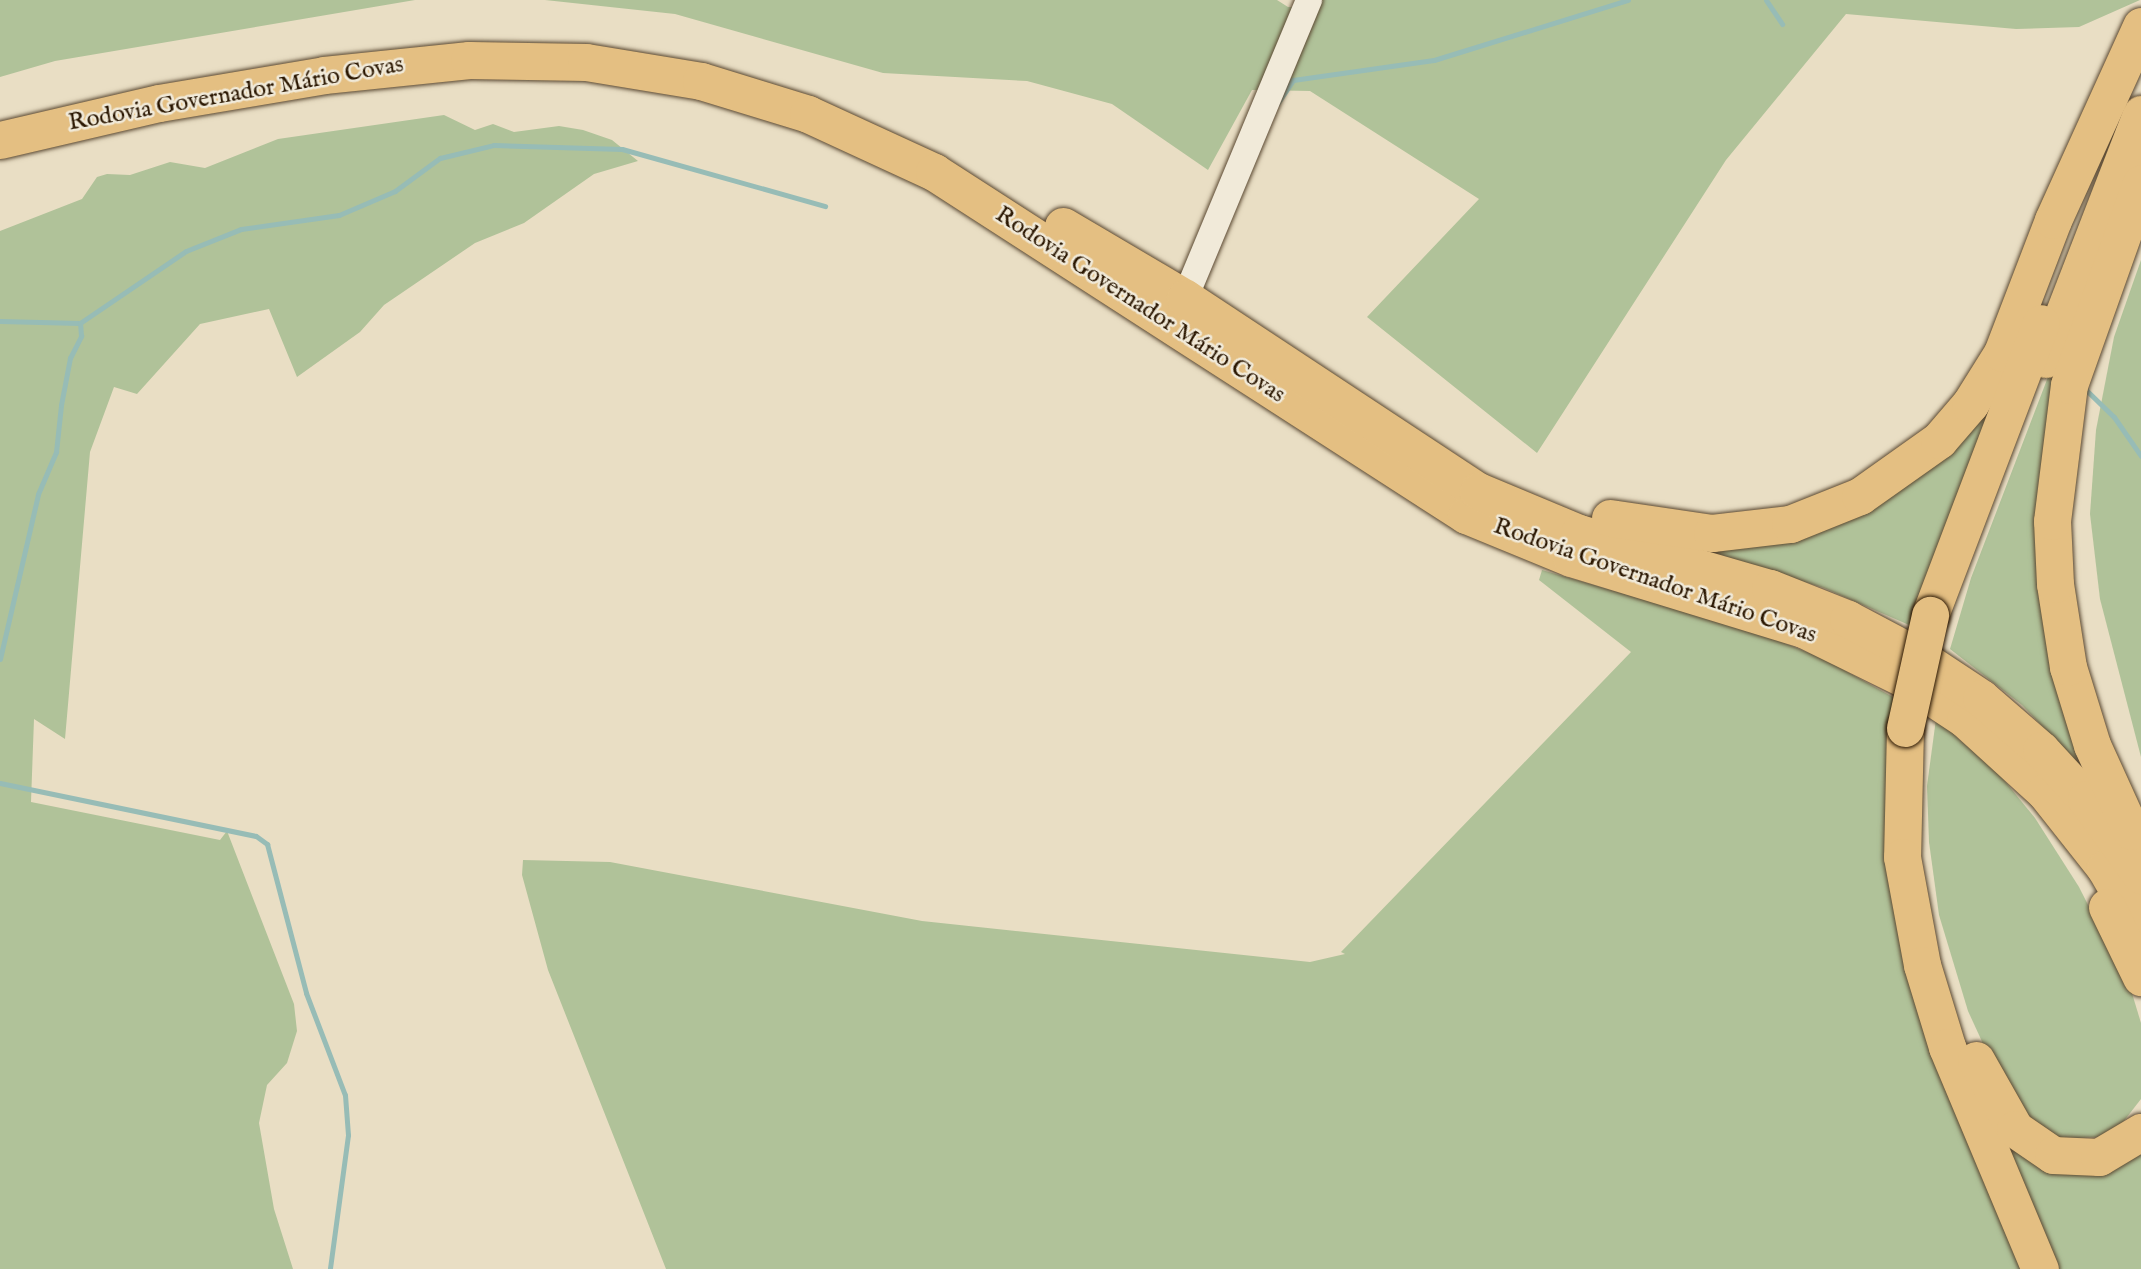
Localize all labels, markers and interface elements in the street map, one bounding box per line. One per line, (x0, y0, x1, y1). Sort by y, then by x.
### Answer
street label: Rodovia Governador Mário Covas (66, 50, 406, 138)
street label: Rodovia Governador Mário Covas (990, 200, 1290, 410)
street label: Rodovia Governador Mário Covas (1490, 512, 1820, 650)

